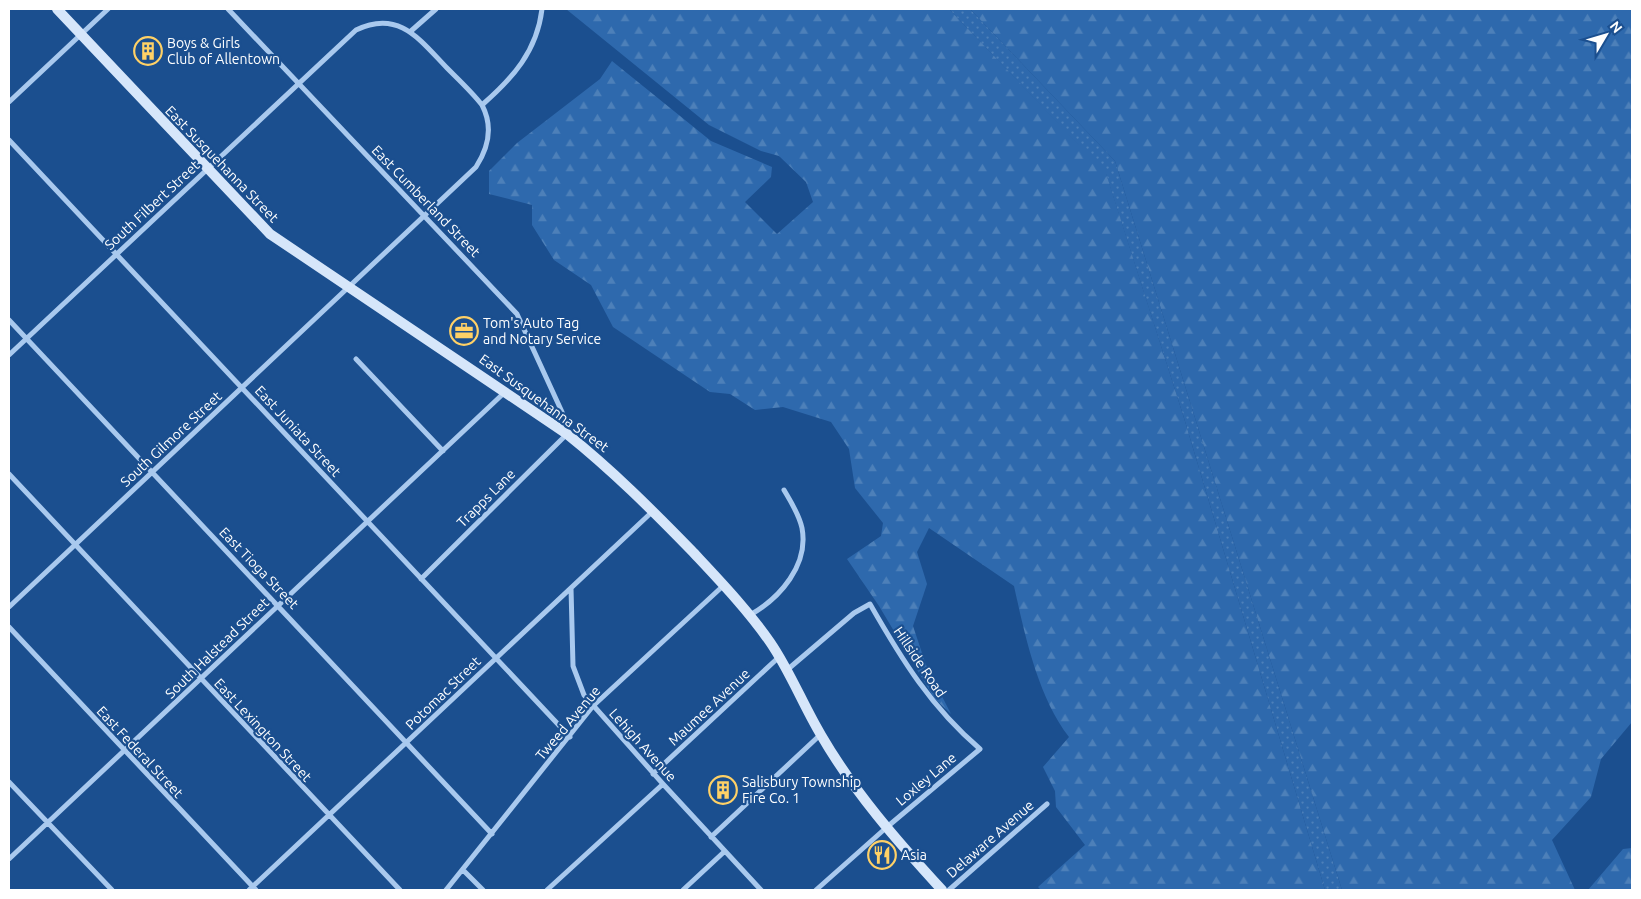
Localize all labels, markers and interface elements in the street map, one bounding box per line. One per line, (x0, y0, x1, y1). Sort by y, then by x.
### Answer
north arrow (1581, 10, 1631, 60)
text: N (1607, 18, 1626, 36)
place label: Boys & Girls Club of Allentown (167, 35, 280, 67)
building icon: Boys & Girls Club of Allentown (133, 36, 163, 66)
street label: East Susquehanna Street (162, 102, 282, 226)
street label: East Cumberland Street (369, 142, 484, 260)
street label: South Filbert Street (101, 157, 203, 253)
place label: Tom's Auto Tag and Notary Service (483, 315, 601, 347)
office icon: Tom's Auto Tag and Notary Service (449, 316, 479, 346)
street label: East Susquehanna Street (476, 351, 612, 456)
street label: East Juniata Street (252, 382, 345, 480)
street label: South Gilmore Street (117, 388, 225, 490)
street label: Trapps Lane (454, 466, 518, 530)
street label: East Tioga Street (216, 524, 302, 612)
street label: South Halstead Street (162, 594, 272, 702)
street label: Hillside Road (891, 624, 949, 700)
street label: Potomac Street (402, 653, 484, 733)
street label: Maumee Avenue (665, 665, 753, 749)
street label: East Lexington Street (211, 675, 315, 785)
street label: Tweed Avenue (532, 683, 604, 763)
street label: East Federal Street (93, 703, 187, 801)
street label: Lehigh Avenue (606, 705, 680, 785)
street label: Loxley Lane (893, 749, 959, 809)
place label: Salisbury Township Fire Co. 1 (742, 774, 861, 806)
building icon: Salisbury Township Fire Co. 1 (708, 775, 738, 805)
street label: Delaware Avenue (943, 797, 1037, 881)
restaurant icon: Asia (867, 840, 897, 870)
place label: Asia (901, 847, 927, 863)

